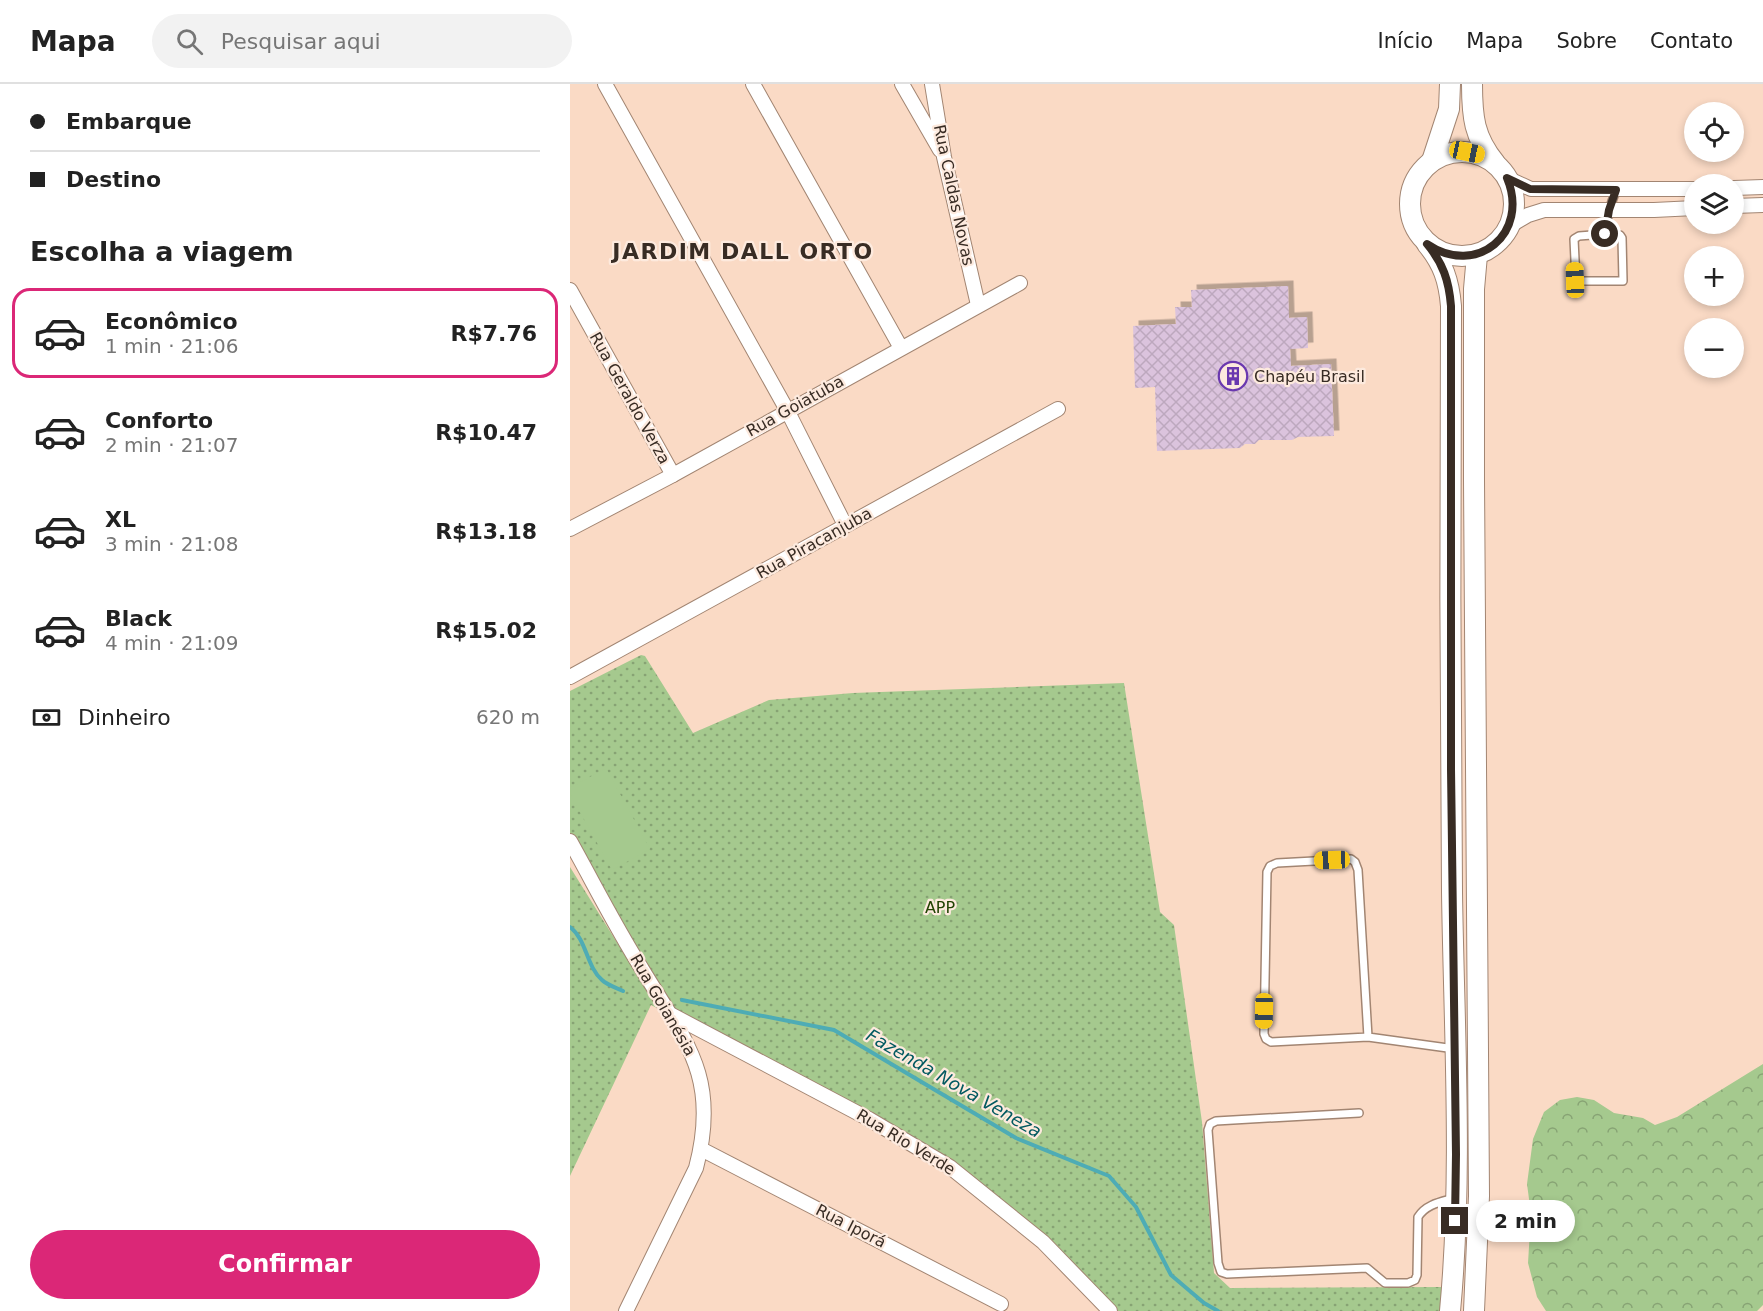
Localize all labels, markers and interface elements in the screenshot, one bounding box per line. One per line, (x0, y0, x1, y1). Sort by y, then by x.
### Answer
search box (152, 14, 572, 68)
text: Mapa (30, 25, 116, 58)
icon: search (173, 25, 206, 58)
text: Pesquisar aqui (221, 29, 381, 54)
text: Início (1378, 29, 1433, 53)
text: Mapa (1466, 29, 1523, 53)
text: Sobre (1556, 29, 1617, 53)
text: Contato (1650, 29, 1733, 53)
map controls (1684, 102, 1744, 378)
button: locate (1684, 102, 1744, 162)
text: Embarque (66, 109, 192, 134)
street label: Rua Caldas Novas (930, 123, 978, 267)
car (1448, 139, 1486, 165)
text: Destino (66, 167, 161, 192)
button: layers (1684, 174, 1744, 234)
route start (1591, 220, 1618, 247)
text: Escolha a viagem (30, 236, 294, 267)
district label: JARDIM DALL ORTO (610, 239, 874, 264)
button: + (1684, 246, 1744, 306)
car (1565, 262, 1585, 298)
icon: car (33, 306, 87, 360)
text: Econômico (105, 309, 238, 334)
button: − (1684, 318, 1744, 378)
text: R$7.76 (450, 321, 537, 346)
street label: Rua Geraldo Verza (586, 329, 674, 467)
text: 1 min · 21:06 (105, 334, 239, 358)
building icon: Chapéu Brasil (1217, 360, 1249, 392)
place label: Chapéu Brasil (1254, 367, 1365, 386)
street label: Rua Goiatuba (743, 371, 847, 441)
icon: car (33, 405, 87, 459)
text: Conforto (105, 408, 213, 433)
text: R$10.47 (435, 420, 537, 445)
text: 2 min · 21:07 (105, 433, 239, 457)
street label: Rua Piracanjuba (753, 503, 875, 583)
icon: car (33, 504, 87, 558)
text: XL (105, 507, 136, 532)
text: R$13.18 (435, 519, 537, 544)
text: 3 min · 21:08 (105, 532, 239, 556)
icon: car (33, 603, 87, 657)
text: Black (105, 606, 172, 631)
text: R$15.02 (435, 618, 537, 643)
text: 4 min · 21:09 (105, 631, 239, 655)
icon: cash (30, 701, 63, 734)
text: Dinheiro (78, 705, 171, 730)
text: 620 m (476, 705, 540, 729)
car (1314, 850, 1350, 870)
park label: APP (925, 898, 955, 917)
street label: Rua Goianésia (626, 951, 700, 1059)
car (1255, 993, 1273, 1029)
water label: Fazenda Nova Veneza (863, 1024, 1045, 1142)
street label: Rua Rio Verde (853, 1105, 959, 1179)
street label: Rua Iporá (813, 1200, 889, 1252)
callout: 2 min (1476, 1200, 1575, 1242)
route end (1441, 1207, 1468, 1234)
text: 2 min (1494, 1209, 1557, 1233)
button: Confirmar (30, 1230, 540, 1299)

